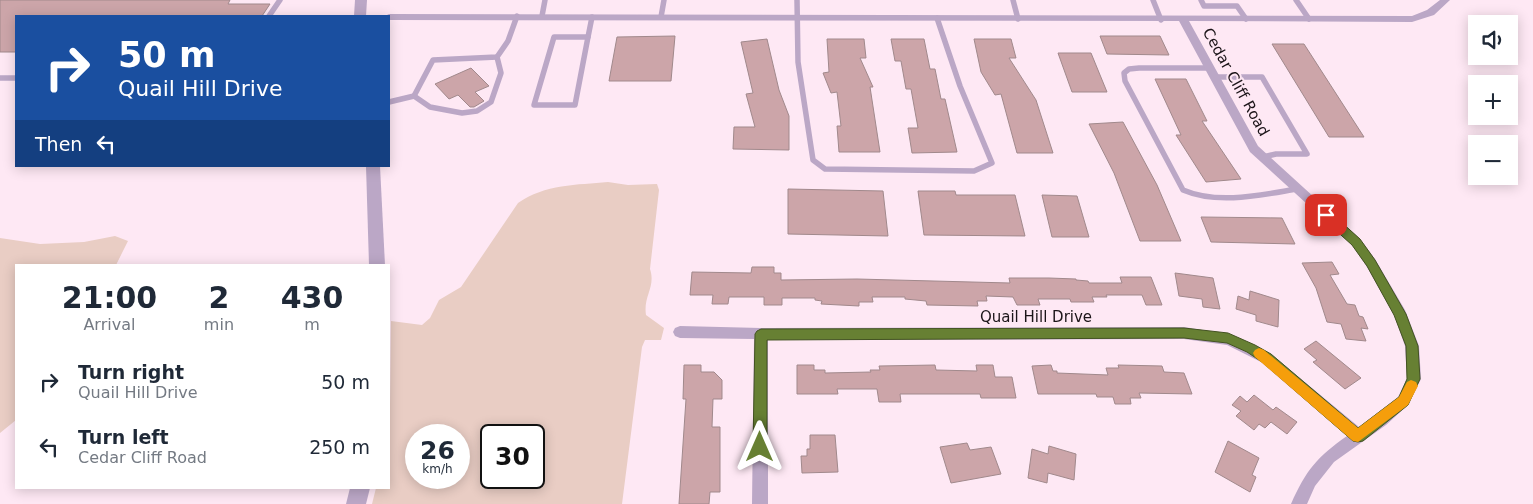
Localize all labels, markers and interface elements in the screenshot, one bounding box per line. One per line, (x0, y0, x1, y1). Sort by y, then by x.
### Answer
map controls (1468, 15, 1518, 185)
button: sound (1468, 15, 1518, 65)
street label: Cedar Cliff Road (1199, 25, 1273, 139)
icon: right (35, 35, 100, 100)
text: 50 m (118, 35, 215, 75)
button: + (1468, 75, 1518, 125)
text: Quail Hill Drive (118, 76, 282, 101)
icon: left (92, 130, 120, 158)
text: Then (35, 133, 82, 155)
button: − (1468, 135, 1518, 185)
pin (1305, 194, 1347, 236)
icon: arrive (1312, 201, 1340, 229)
text: 21:00 (62, 280, 157, 315)
text: 2 (208, 280, 229, 315)
text: 430 (281, 280, 343, 315)
street label: Quail Hill Drive (980, 308, 1092, 326)
text: Arrival (83, 315, 135, 334)
text: min (204, 315, 234, 334)
text: m (304, 315, 320, 334)
text: Turn right (78, 361, 184, 383)
icon: right (35, 368, 63, 396)
text: 50 m (321, 371, 370, 393)
text: Quail Hill Drive (78, 383, 198, 402)
position arrow (733, 420, 785, 472)
speed limit sign: 30 (480, 424, 545, 489)
text: Turn left (78, 426, 169, 448)
icon: left (35, 433, 63, 461)
text: 250 m (309, 436, 370, 458)
text: 26 (420, 436, 455, 465)
text: Cedar Cliff Road (78, 448, 207, 467)
text: km/h (422, 462, 453, 476)

